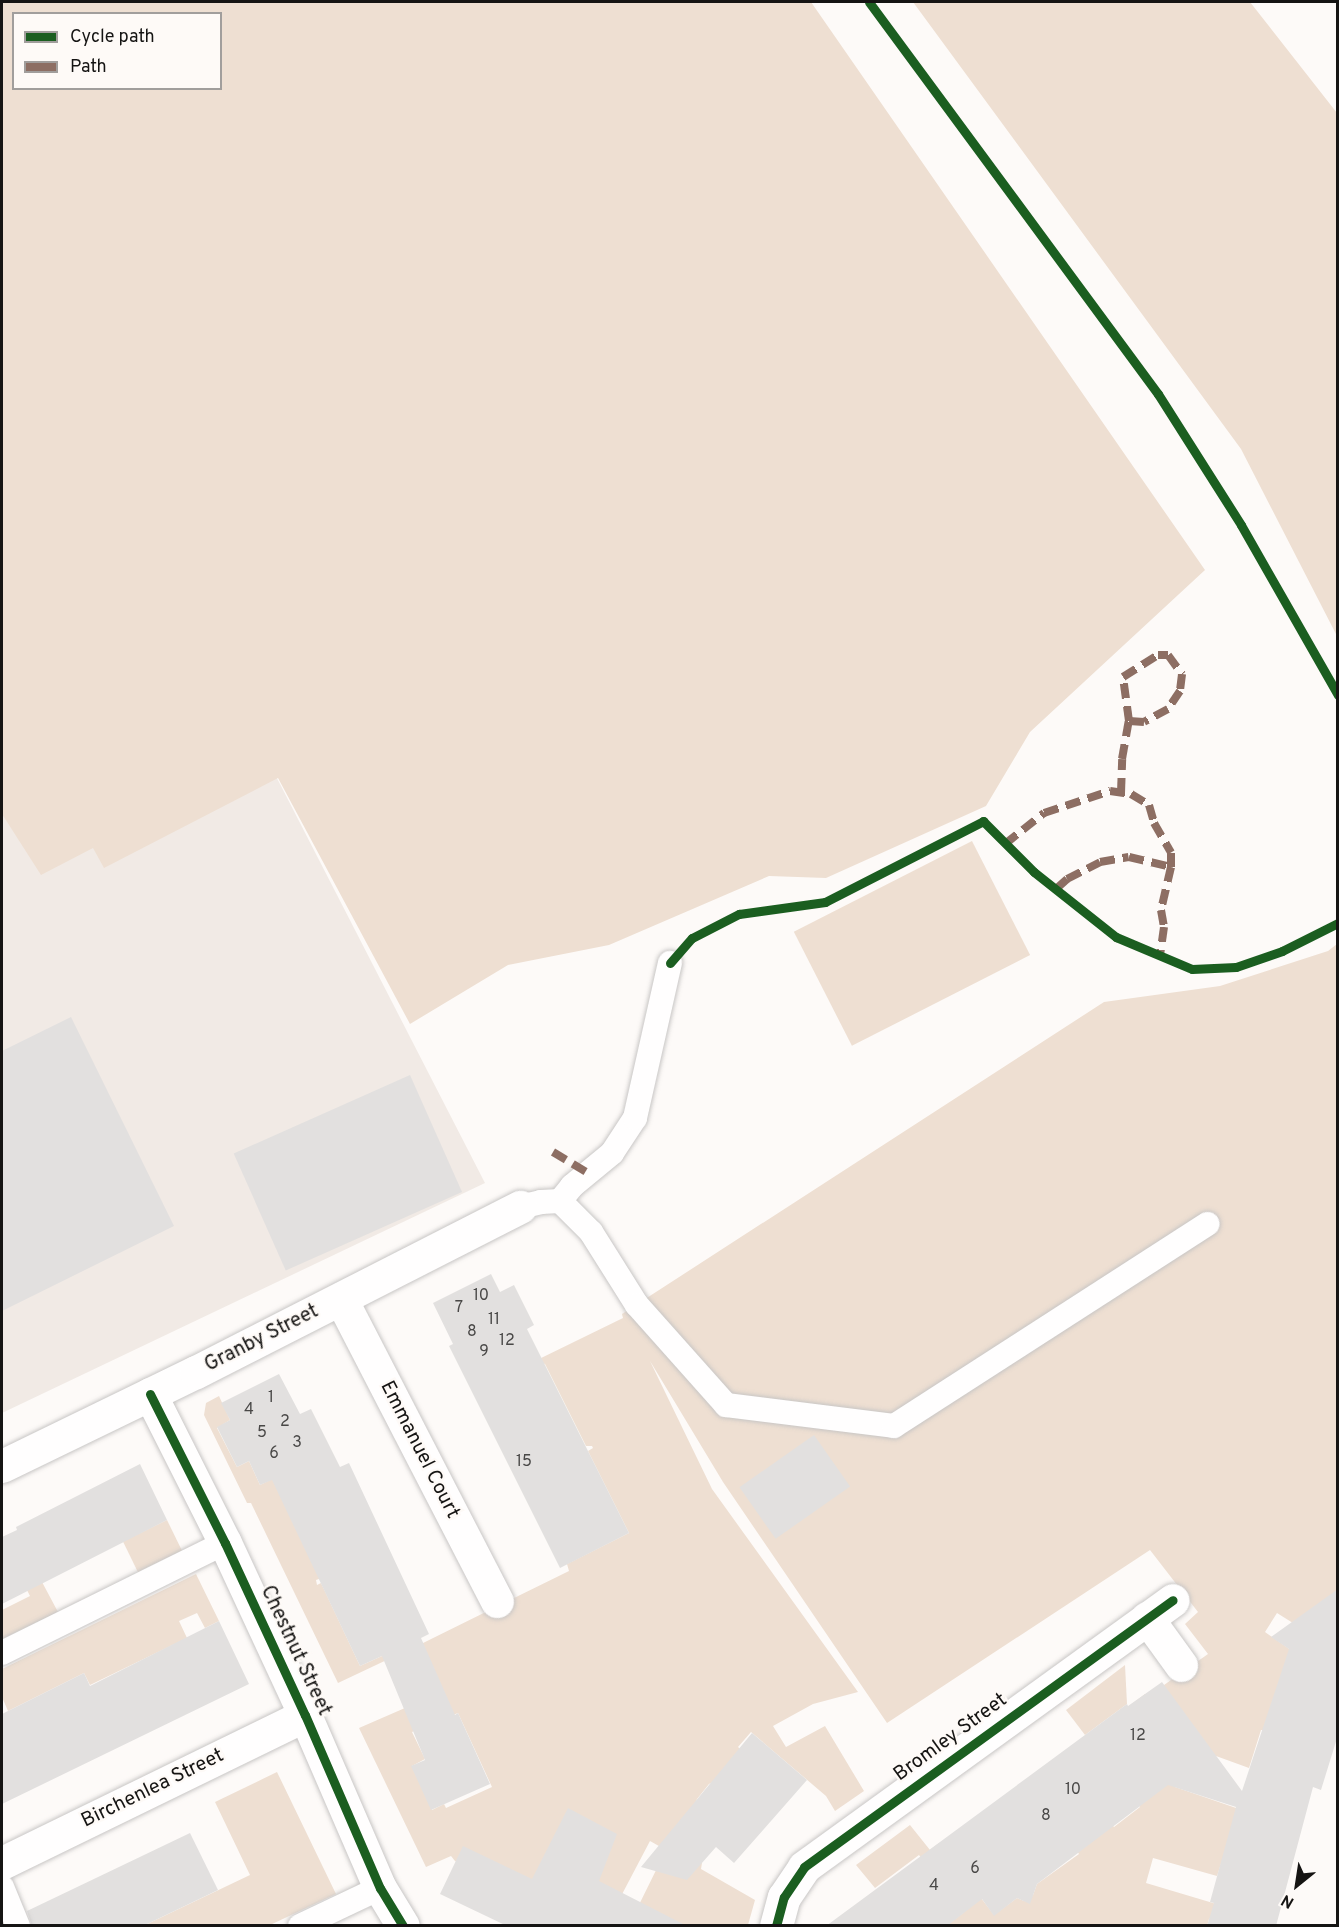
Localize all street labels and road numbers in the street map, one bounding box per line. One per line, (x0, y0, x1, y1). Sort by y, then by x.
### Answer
street label: Granby Street (201, 1300, 323, 1378)
street label: Emmanuel Court (374, 1377, 464, 1523)
street label: Chestnut Street (254, 1582, 336, 1720)
street label: Bromley Street (890, 1689, 1012, 1787)
street label: Birchenlea Street (78, 1744, 228, 1834)

